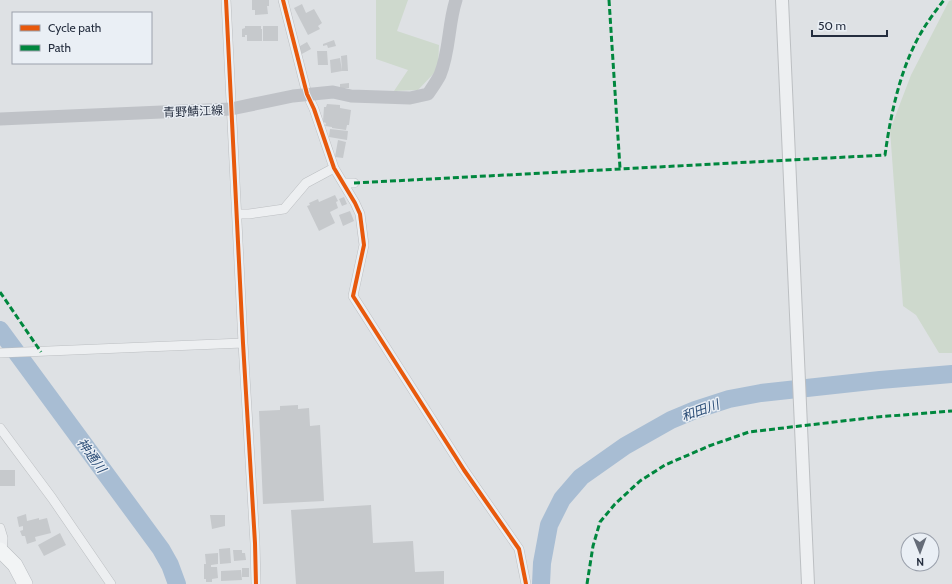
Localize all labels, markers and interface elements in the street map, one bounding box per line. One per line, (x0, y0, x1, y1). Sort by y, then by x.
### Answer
legend (12, 12, 152, 64)
scale bar (812, 12, 887, 38)
text: 50 m (818, 18, 846, 33)
text: Cycle path (48, 20, 101, 35)
text: Path (48, 40, 71, 55)
street label: 青野鯖江線 (163, 102, 223, 120)
water label: 和田川 (679, 395, 723, 424)
water label: 神通川 (74, 435, 111, 477)
north arrow (900, 532, 940, 572)
text: N (916, 555, 924, 569)

